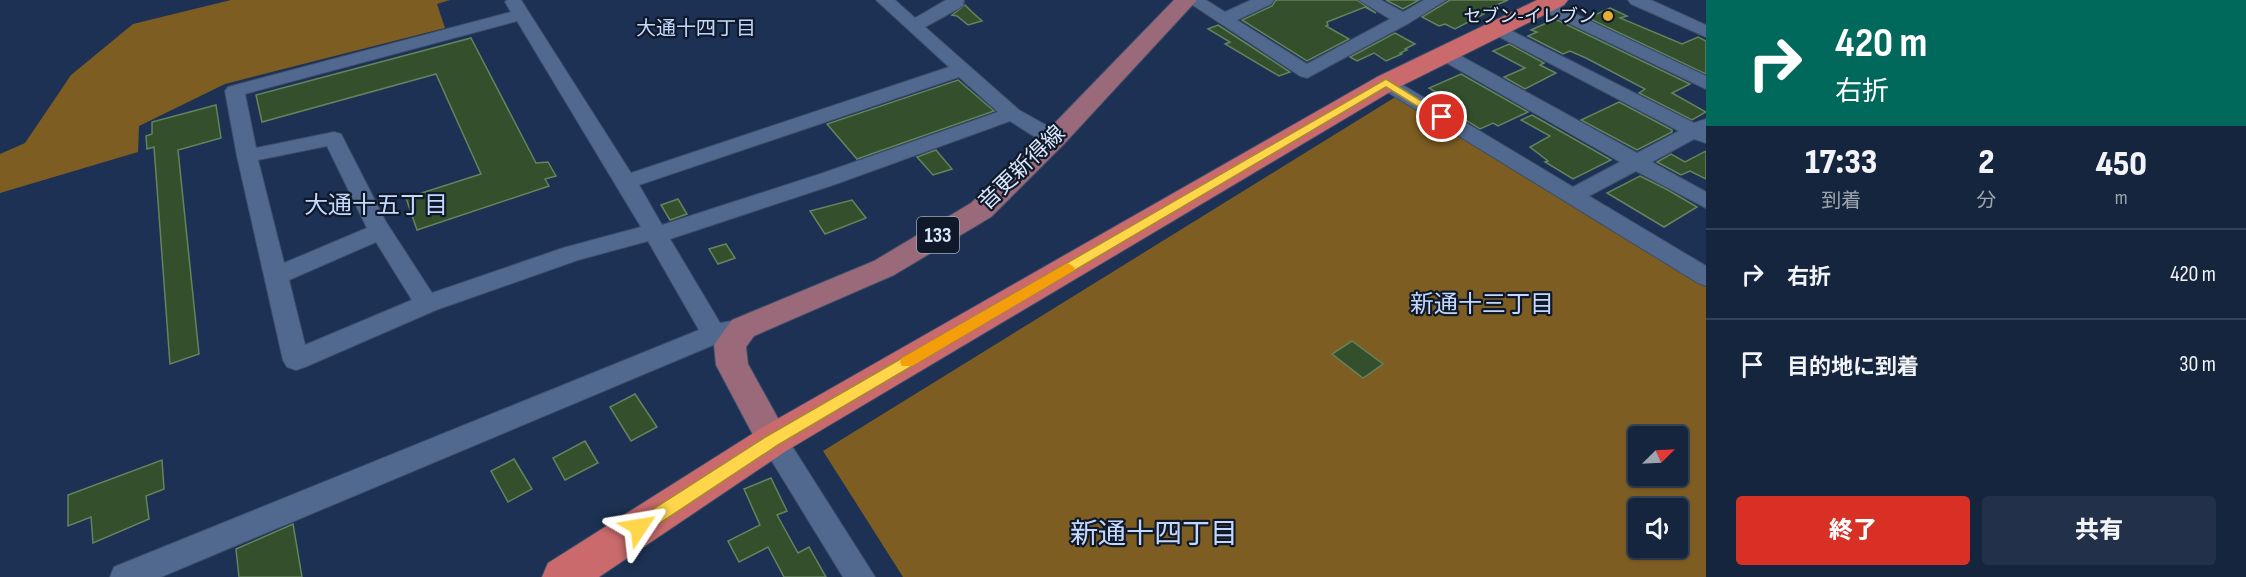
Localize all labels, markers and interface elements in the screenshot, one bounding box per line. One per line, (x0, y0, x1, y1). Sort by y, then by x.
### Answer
place label: セブン-イレブン (1463, 6, 1596, 27)
marker: セブン-イレブン (1601, 9, 1615, 23)
district label: 大通十四丁目 (636, 17, 756, 41)
text: 420 m (1835, 18, 1927, 69)
icon: right (1736, 24, 1814, 102)
text: 右折 (1835, 76, 1889, 108)
pin (1416, 91, 1467, 142)
icon: arrive (1425, 100, 1458, 133)
street label: 音更新得線 (973, 120, 1071, 216)
text: 17:33 (1805, 141, 1877, 184)
text: 2 (1978, 141, 1995, 184)
text: 450 (2095, 143, 2147, 186)
text: m (2115, 186, 2128, 210)
text: 到着 (1821, 189, 1861, 213)
text: 分 (1976, 189, 1996, 213)
district label: 大通十五丁目 (304, 191, 448, 220)
road number: 133 (917, 217, 959, 253)
icon: right (1736, 258, 1769, 291)
text: 420 m (2170, 261, 2216, 288)
text: 右折 (1787, 264, 1831, 291)
district label: 新通十三丁目 (1410, 290, 1554, 319)
icon: arrive (1736, 348, 1769, 381)
text: 30 m (2179, 351, 2216, 378)
text: 目的地に到着 (1787, 354, 1919, 381)
north arrow (1628, 426, 1688, 486)
map controls (1628, 426, 1688, 558)
position arrow (607, 495, 671, 559)
button: 終了 (1736, 496, 1970, 565)
button: 共有 (1982, 496, 2216, 565)
button: sound (1628, 498, 1688, 558)
district label: 新通十四丁目 (1070, 518, 1238, 551)

